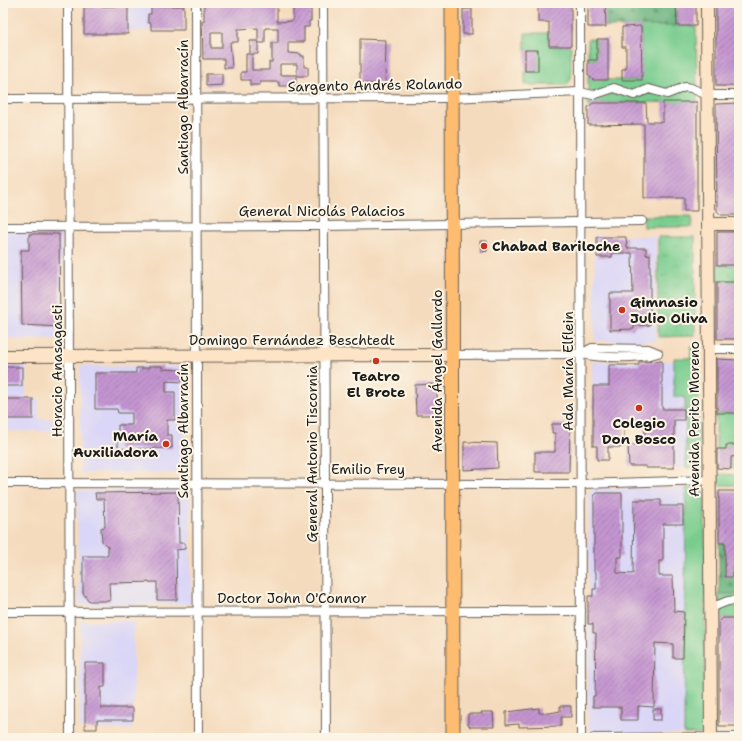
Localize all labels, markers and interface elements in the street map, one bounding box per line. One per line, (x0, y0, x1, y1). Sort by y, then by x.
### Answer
street label: Santiago Albarracín (174, 39, 192, 175)
street label: Sargento Andrés Rolando (288, 74, 462, 96)
street label: General Nicolás Palacios (239, 202, 405, 220)
place label: Chabad Bariloche (492, 237, 620, 255)
marker: Chabad Bariloche (479, 241, 489, 251)
street label: Avenida Ángel Gallardo (428, 290, 446, 452)
place label: Gimnasio Julio Oliva (630, 293, 708, 327)
street label: Horacio Anasagasti (48, 305, 66, 437)
marker: Gimnasio Julio Oliva (617, 305, 627, 315)
street label: Ada María Elflein (559, 311, 577, 431)
street label: Domingo Fernández Beschtedt (189, 331, 395, 349)
street label: Avenida Perito Moreno (685, 341, 703, 497)
marker: Teatro El Brote (371, 356, 381, 366)
street label: Santiago Albarracín (174, 363, 192, 499)
street label: General Antonio Tiscornia (303, 365, 321, 542)
place label: Teatro El Brote (347, 367, 405, 401)
marker: Colegio Don Bosco (634, 403, 644, 413)
place label: Colegio Don Bosco (602, 414, 676, 448)
place label: María Auxiliadora (73, 427, 158, 461)
marker: María Auxiliadora (161, 439, 171, 449)
street label: Emilio Frey (331, 460, 405, 478)
street label: Doctor John O'Connor (217, 589, 367, 607)

